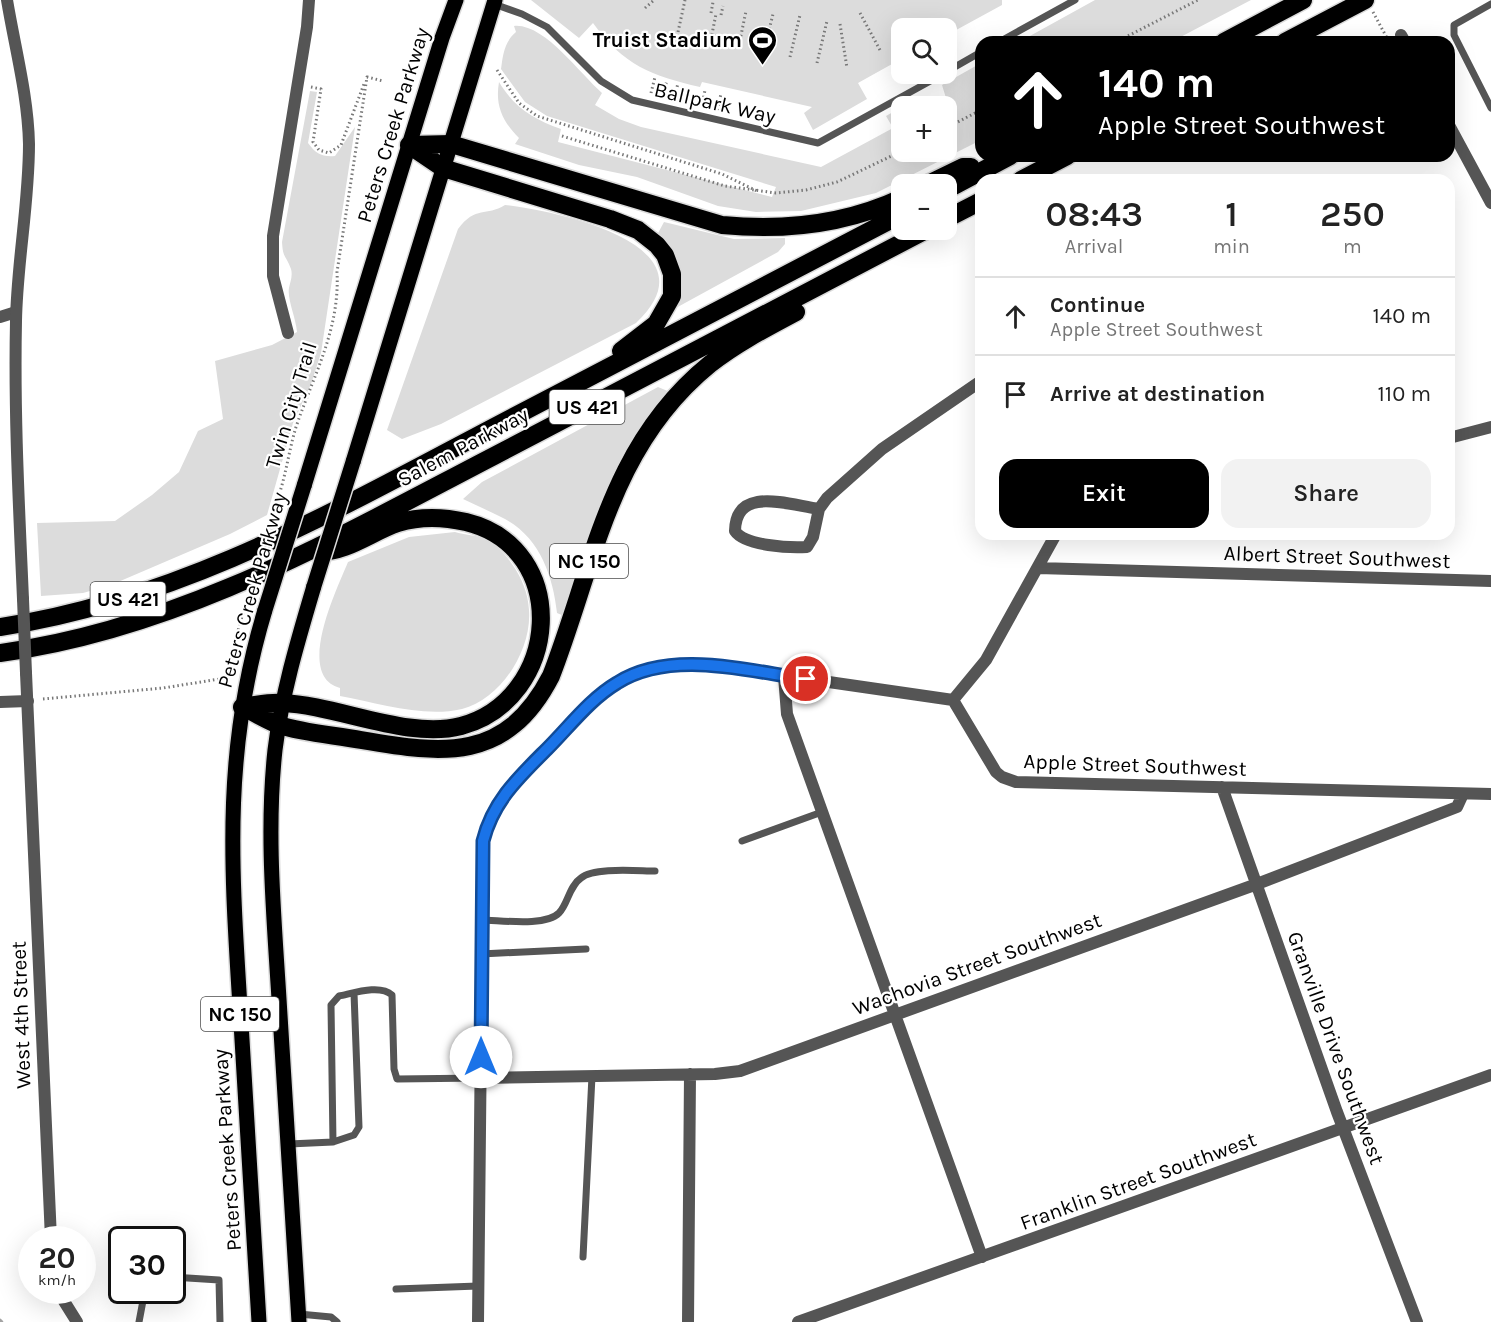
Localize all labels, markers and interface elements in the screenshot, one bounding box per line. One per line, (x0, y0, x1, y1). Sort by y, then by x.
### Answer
map controls (891, 18, 957, 240)
button: search (891, 18, 957, 84)
street label: Peters Creek Parkway (352, 24, 434, 225)
sports icon: Truist Stadium (747, 24, 779, 66)
place label: Truist Stadium (593, 28, 742, 52)
text: 140 m (1098, 58, 1215, 108)
icon: ahead (999, 60, 1077, 138)
street label: Ballpark Way (652, 77, 778, 129)
button: + (891, 96, 957, 162)
text: Apple Street Southwest (1098, 109, 1385, 141)
button: − (891, 174, 957, 240)
text: 08:43 (1045, 193, 1143, 235)
text: 1 (1225, 193, 1238, 235)
text: 250 (1320, 193, 1385, 235)
text: Arrival (1065, 235, 1123, 258)
text: min (1213, 235, 1250, 258)
text: m (1343, 235, 1362, 258)
text: Continue (1050, 292, 1145, 318)
icon: ahead (999, 300, 1032, 333)
text: 140 m (1373, 303, 1431, 329)
text: Apple Street Southwest (1050, 318, 1263, 341)
street label: Twin City Trail (260, 339, 322, 471)
icon: arrive (999, 378, 1032, 411)
text: Arrive at destination (1050, 381, 1265, 407)
text: 110 m (1378, 381, 1431, 407)
road number: US 421 (550, 390, 624, 424)
street label: Salem Parkway (393, 402, 533, 492)
button: Exit (999, 459, 1209, 528)
button: Share (1221, 459, 1431, 528)
street label: Peters Creek Parkway (213, 489, 292, 691)
street label: Albert Street Southwest (1223, 541, 1451, 573)
road number: NC 150 (550, 544, 628, 578)
road number: US 421 (90, 582, 166, 616)
pin (780, 653, 831, 704)
icon: arrive (789, 662, 822, 695)
street label: Apple Street Southwest (1023, 749, 1247, 781)
street label: Wachovia Street Southwest (849, 908, 1105, 1020)
street label: Granville Drive Southwest (1283, 928, 1389, 1168)
street label: West 4th Street (6, 941, 36, 1089)
road number: NC 150 (201, 997, 279, 1031)
position arrow (449, 1025, 513, 1089)
street label: Peters Creek Parkway (208, 1048, 246, 1252)
street label: Franklin Street Southwest (1017, 1127, 1259, 1235)
speed limit sign: 30 (108, 1226, 186, 1304)
text: 20 (38, 1240, 76, 1276)
text: km/h (38, 1271, 76, 1289)

